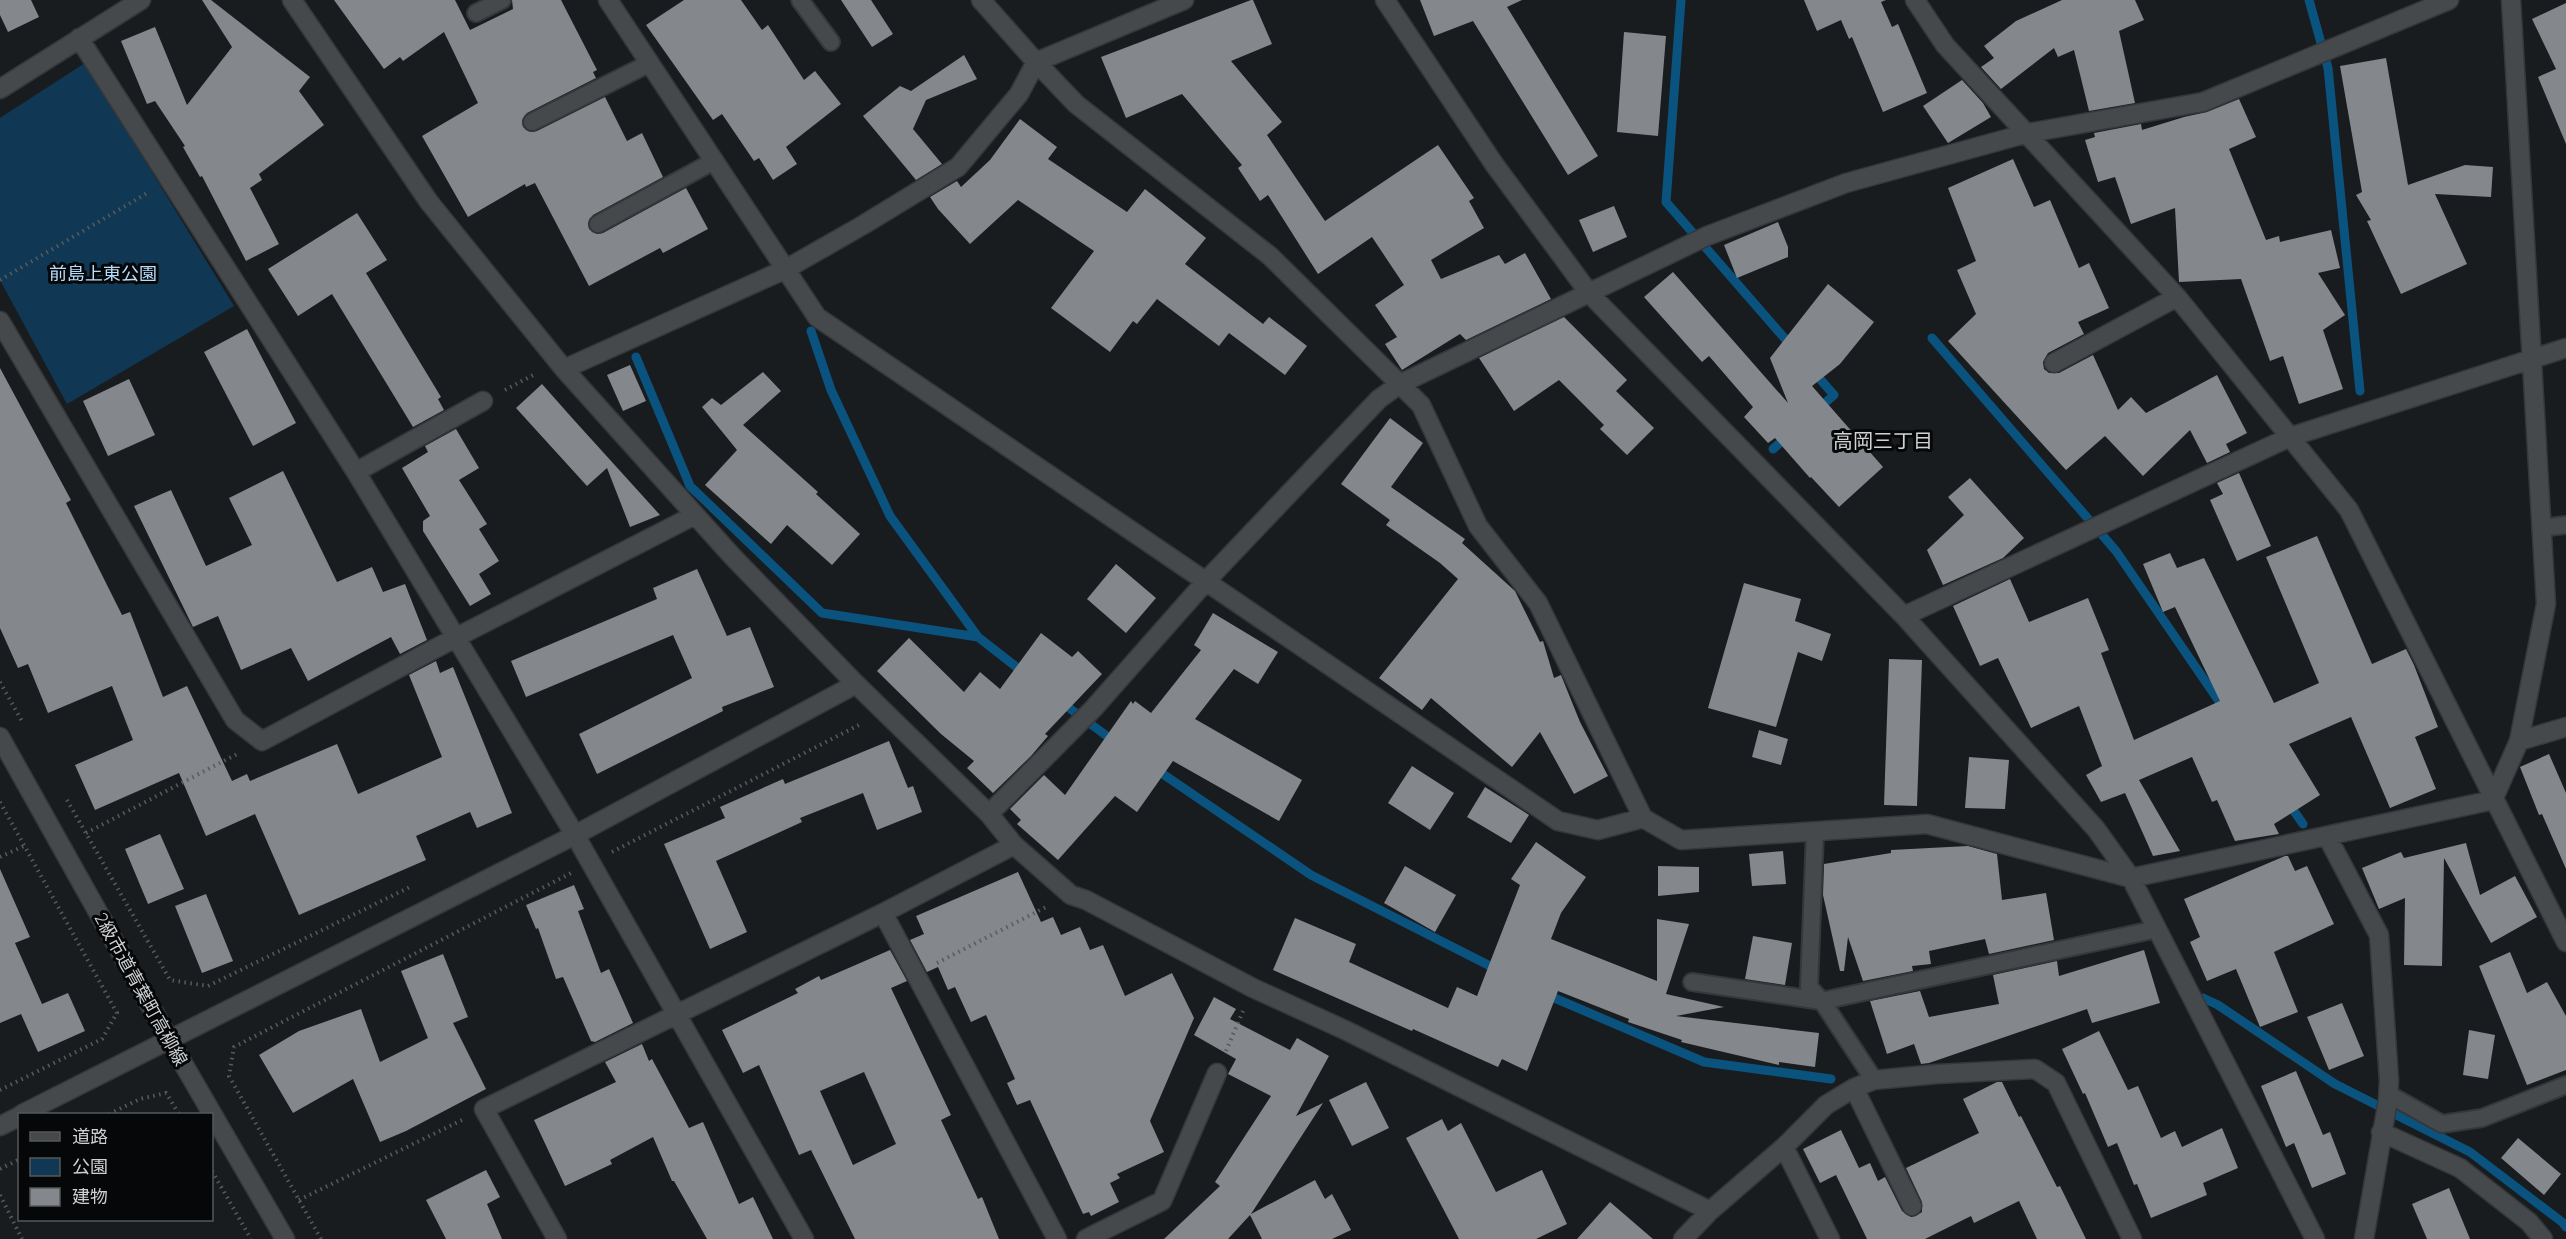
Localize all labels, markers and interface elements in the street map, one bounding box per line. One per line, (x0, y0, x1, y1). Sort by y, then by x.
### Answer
park label: 前島上東公園 (49, 262, 157, 285)
district label: 高岡三丁目 (1833, 428, 1933, 453)
street label: 2級市道青葉町高柳線 (89, 908, 193, 1070)
legend (18, 1113, 213, 1221)
text: 道路 (72, 1125, 108, 1148)
text: 公園 (72, 1155, 108, 1178)
text: 建物 (72, 1185, 108, 1208)

